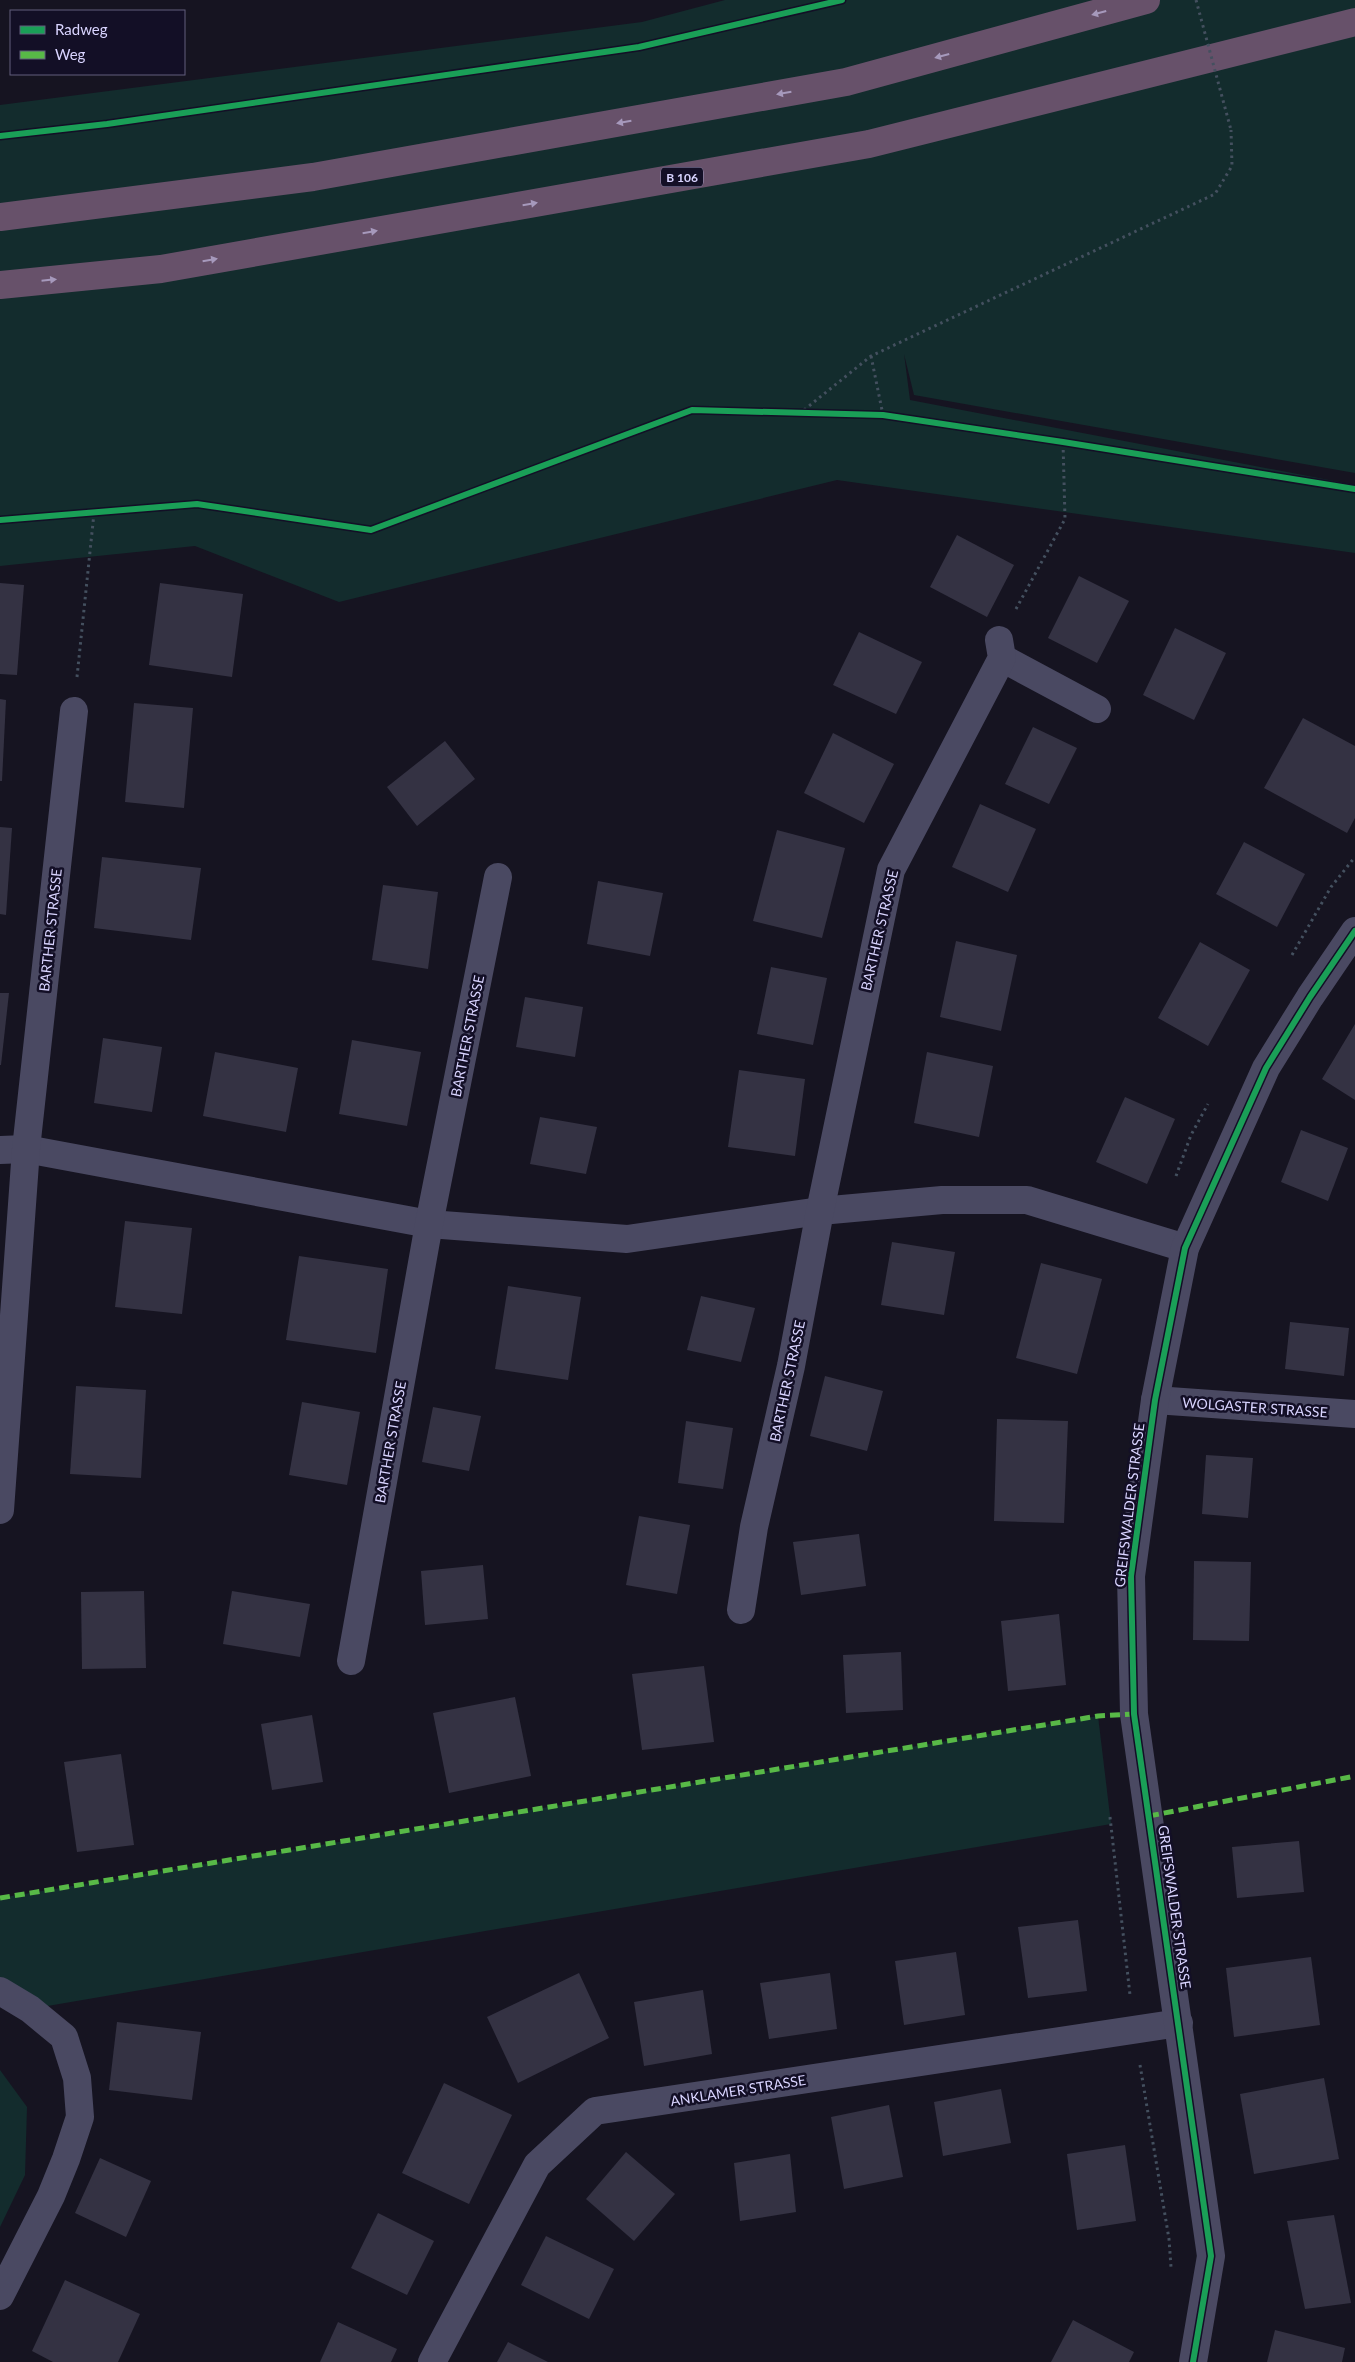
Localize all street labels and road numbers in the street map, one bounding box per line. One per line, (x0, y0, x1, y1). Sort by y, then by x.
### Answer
road number: B 106 (661, 168, 703, 186)
street label: BARTHER STRASSE (35, 868, 65, 992)
street label: BARTHER STRASSE (857, 868, 901, 992)
street label: BARTHER STRASSE (447, 974, 487, 1098)
street label: BARTHER STRASSE (766, 1319, 808, 1443)
street label: BARTHER STRASSE (371, 1380, 409, 1504)
street label: WOLGASTER STRASSE (1182, 1393, 1328, 1421)
street label: GREIFSWALDER STRASSE (1110, 1422, 1148, 1588)
street label: GREIFSWALDER STRASSE (1155, 1824, 1195, 1990)
street label: ANKLAMER STRASSE (669, 2071, 807, 2109)

